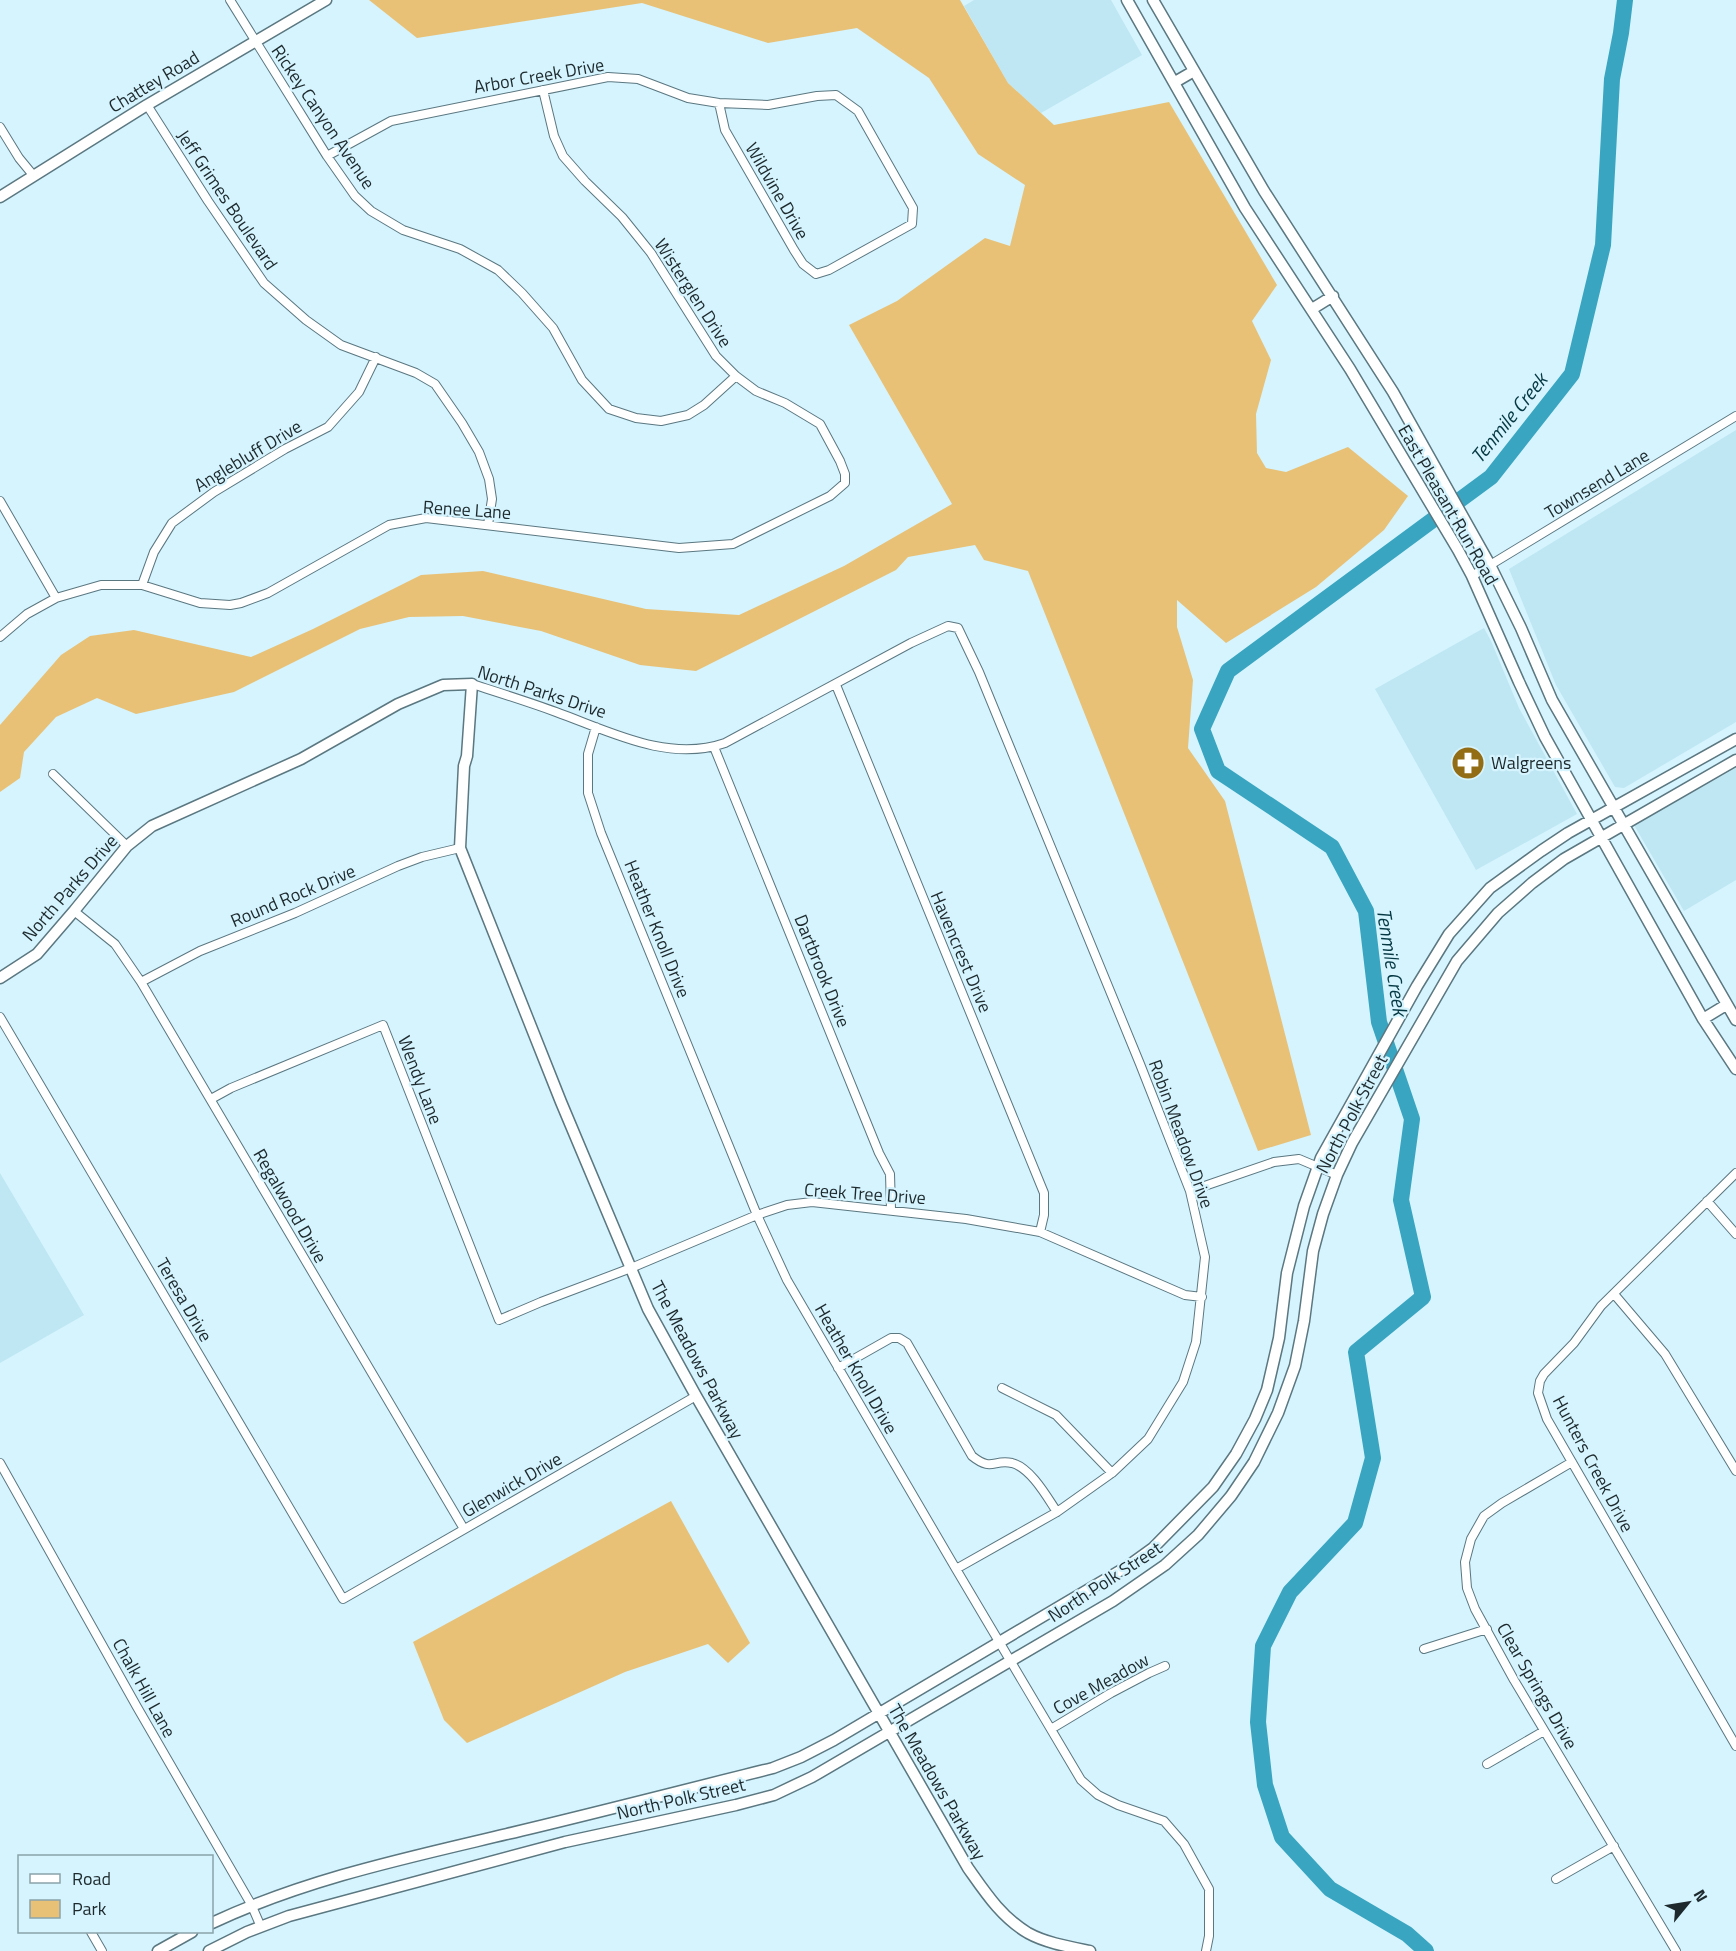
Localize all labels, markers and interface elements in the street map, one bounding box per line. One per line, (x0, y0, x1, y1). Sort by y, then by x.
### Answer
street label: Rickey Canyon Avenue (265, 39, 382, 194)
street label: Chattey Road (103, 44, 204, 119)
street label: Arbor Creek Drive (472, 51, 606, 100)
street label: Jeff Grimes Boulevard (170, 124, 284, 275)
street label: Wildvine Drive (739, 137, 816, 244)
street label: Wisterglen Drive (648, 233, 739, 353)
water label: Tenmile Creek (1463, 364, 1556, 469)
street label: Anglebluff Drive (189, 413, 307, 498)
street label: East Pleasant Run Road (1391, 420, 1505, 590)
street label: Townsend Lane (1539, 442, 1654, 525)
street label: Renee Lane (422, 493, 512, 526)
street label: North Parks Drive (474, 658, 610, 725)
pharmacy icon: Walgreens (1450, 745, 1486, 781)
place label: Walgreens (1491, 749, 1571, 776)
street label: North Parks Drive (16, 828, 124, 947)
street label: Heather Knoll Drive (618, 856, 697, 1002)
street label: Round Rock Drive (226, 857, 359, 934)
street label: Havencrest Drive (924, 887, 999, 1017)
water label: Tenmile Creek (1369, 906, 1417, 1020)
street label: Dartbrook Drive (788, 910, 857, 1031)
street label: Wendy Lane (391, 1032, 450, 1128)
street label: North Polk Street (1309, 1049, 1395, 1178)
street label: Robin Meadow Drive (1142, 1056, 1221, 1212)
street label: Regalwood Drive (247, 1144, 334, 1268)
street label: Creek Tree Drive (803, 1176, 927, 1211)
street label: Teresa Drive (150, 1253, 219, 1347)
street label: The Meadows Parkway (644, 1276, 751, 1444)
street label: Heather Knoll Drive (808, 1299, 905, 1439)
street label: Hunters Creek Drive (1546, 1391, 1641, 1537)
street label: Glenwick Drive (457, 1445, 567, 1524)
street label: North Polk Street (1042, 1534, 1168, 1629)
street label: Clear Springs Drive (1490, 1617, 1585, 1754)
street label: Chalk Hill Lane (106, 1633, 183, 1742)
street label: Cove Meadow (1048, 1646, 1154, 1721)
street label: The Meadows Parkway (882, 1699, 993, 1865)
street label: North Polk Street (614, 1770, 748, 1826)
legend (18, 1855, 213, 1933)
text: Road (72, 1865, 111, 1892)
north arrow (1658, 1873, 1718, 1933)
text: N (1688, 1885, 1714, 1906)
text: Park (72, 1895, 107, 1922)

